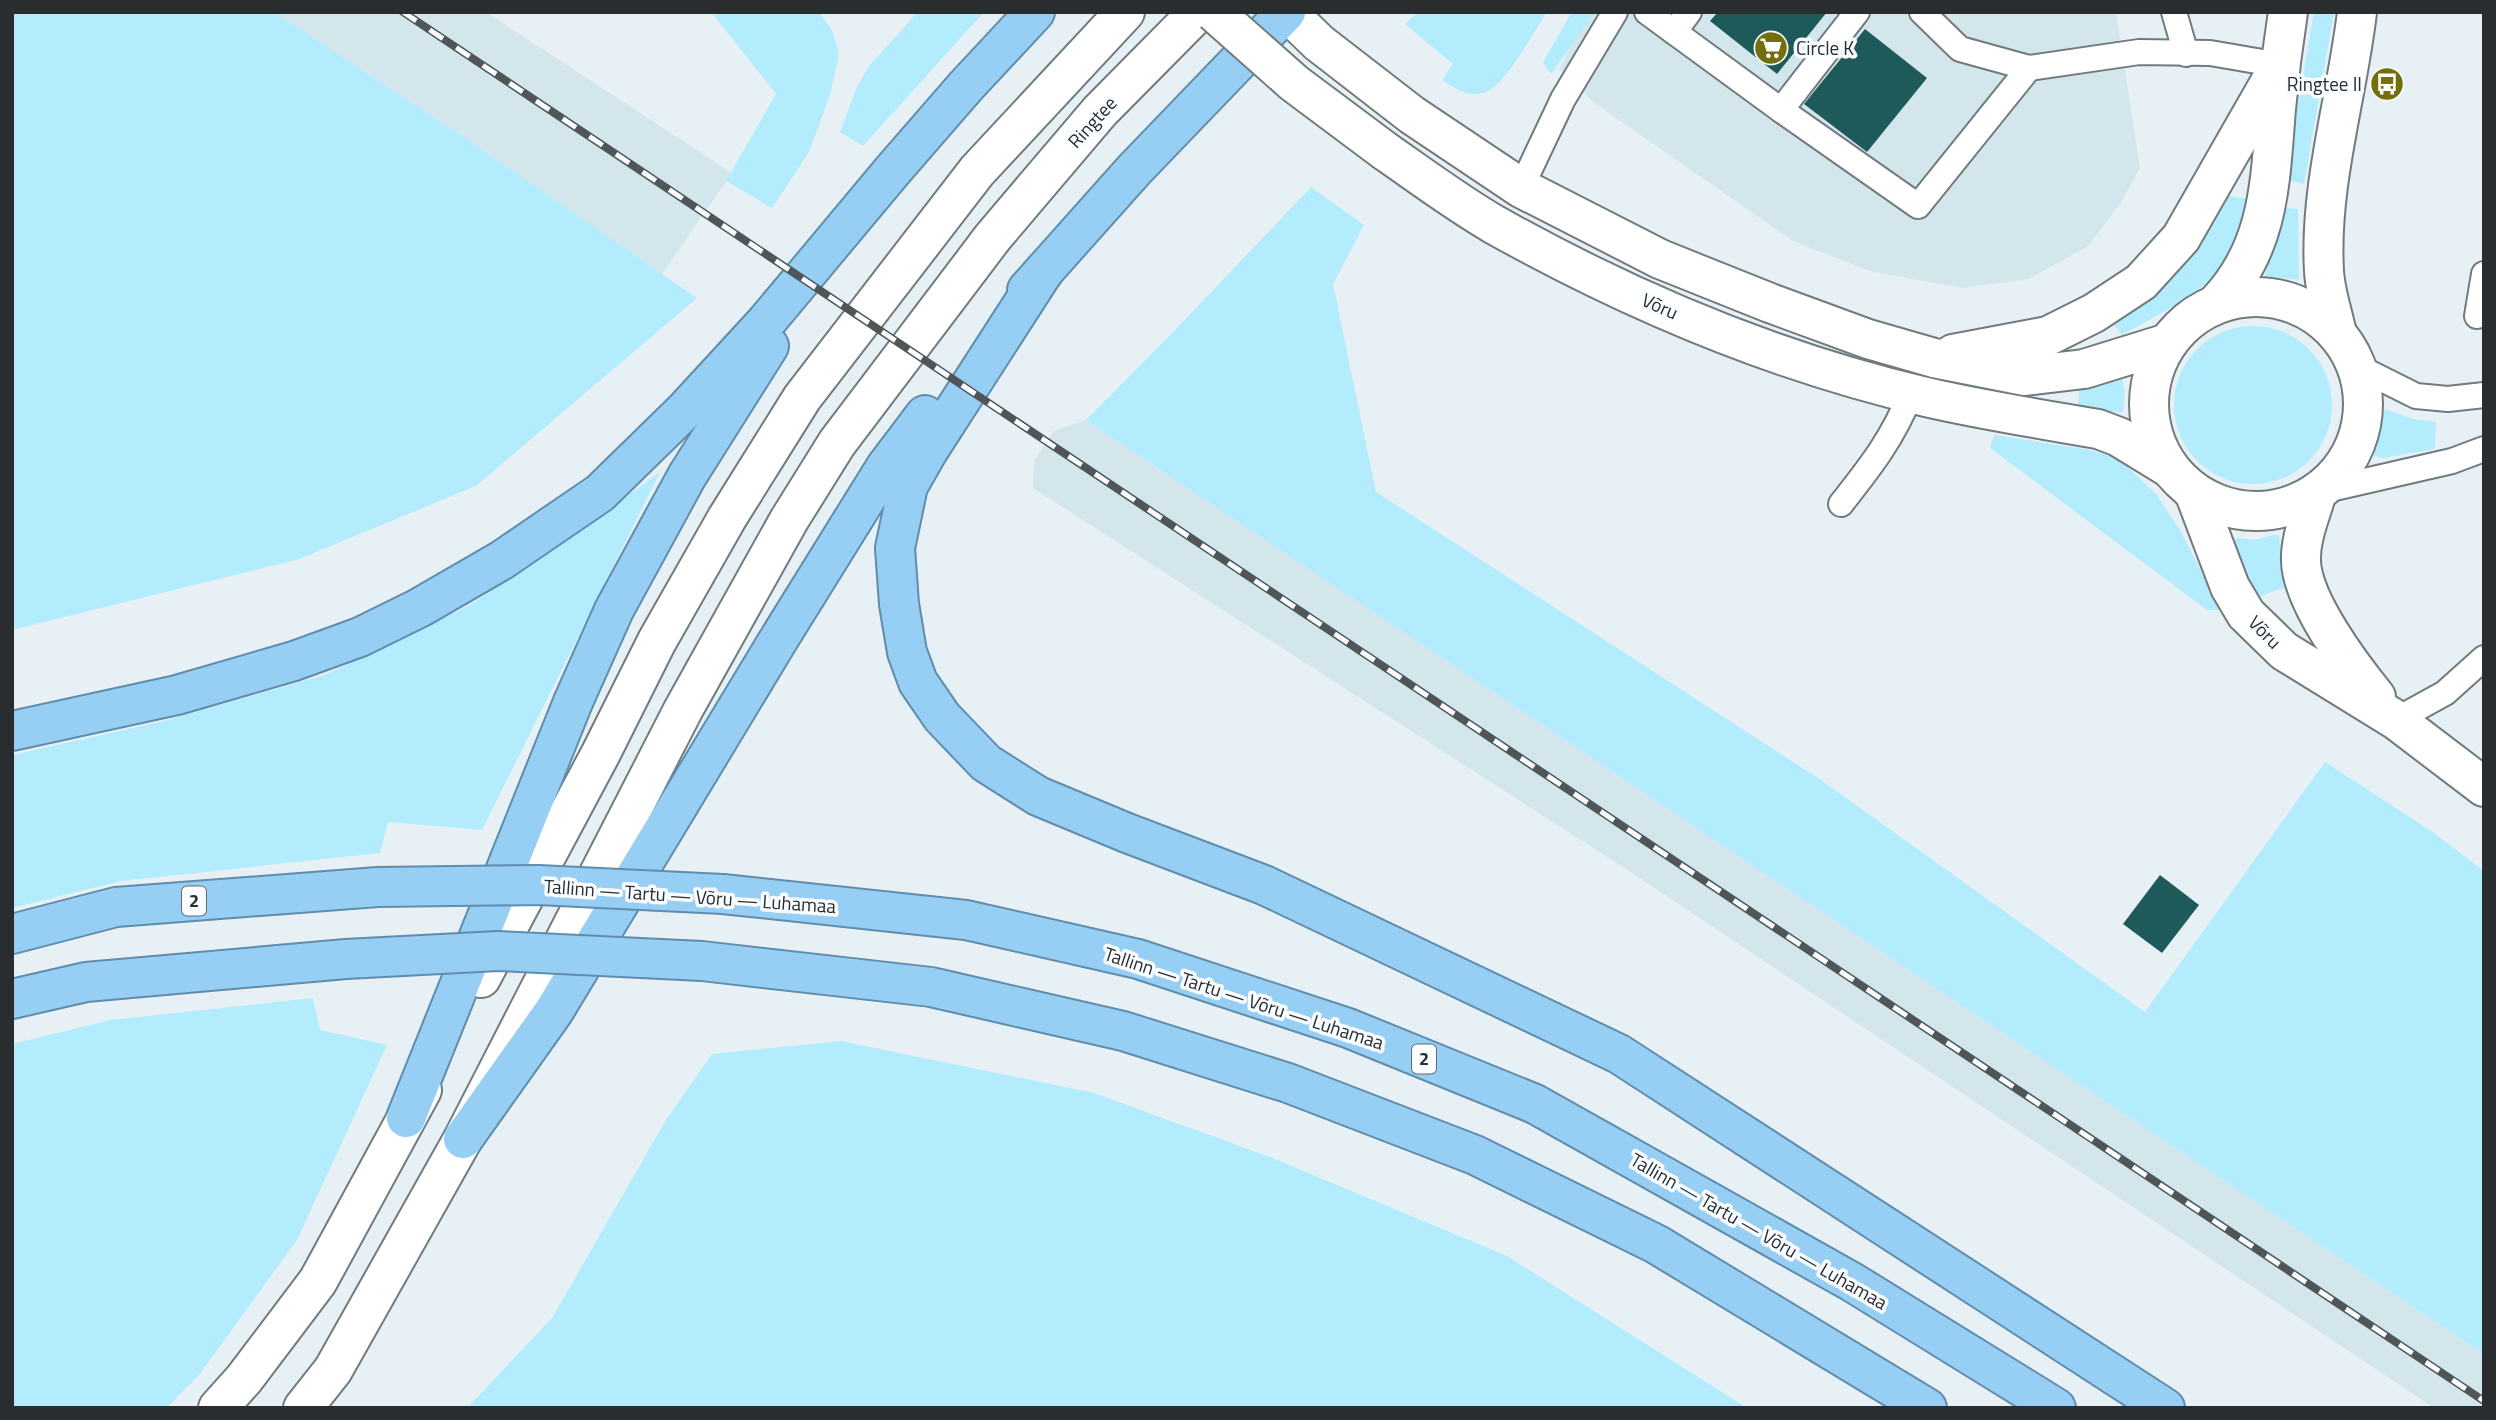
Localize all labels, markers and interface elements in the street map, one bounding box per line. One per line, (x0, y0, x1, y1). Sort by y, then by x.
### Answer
supermarket icon: Circle K (1752, 29, 1790, 67)
place label: Circle K (1796, 33, 1854, 62)
bus stop icon: Ringtee II (2368, 65, 2406, 103)
place label: Ringtee II (2287, 69, 2362, 98)
street label: Ringtee (1060, 89, 1123, 154)
street label: Võru (1637, 285, 1683, 326)
street label: Võru (2242, 608, 2289, 655)
street label: Tallinn — Tartu — Võru — Luhamaa (543, 871, 838, 920)
road number: 2 (182, 887, 206, 916)
street label: Tallinn — Tartu — Võru — Luhamaa (1100, 938, 1388, 1057)
road number: 2 (1412, 1044, 1436, 1074)
street label: Tallinn — Tartu — Võru — Luhamaa (1625, 1145, 1894, 1317)

